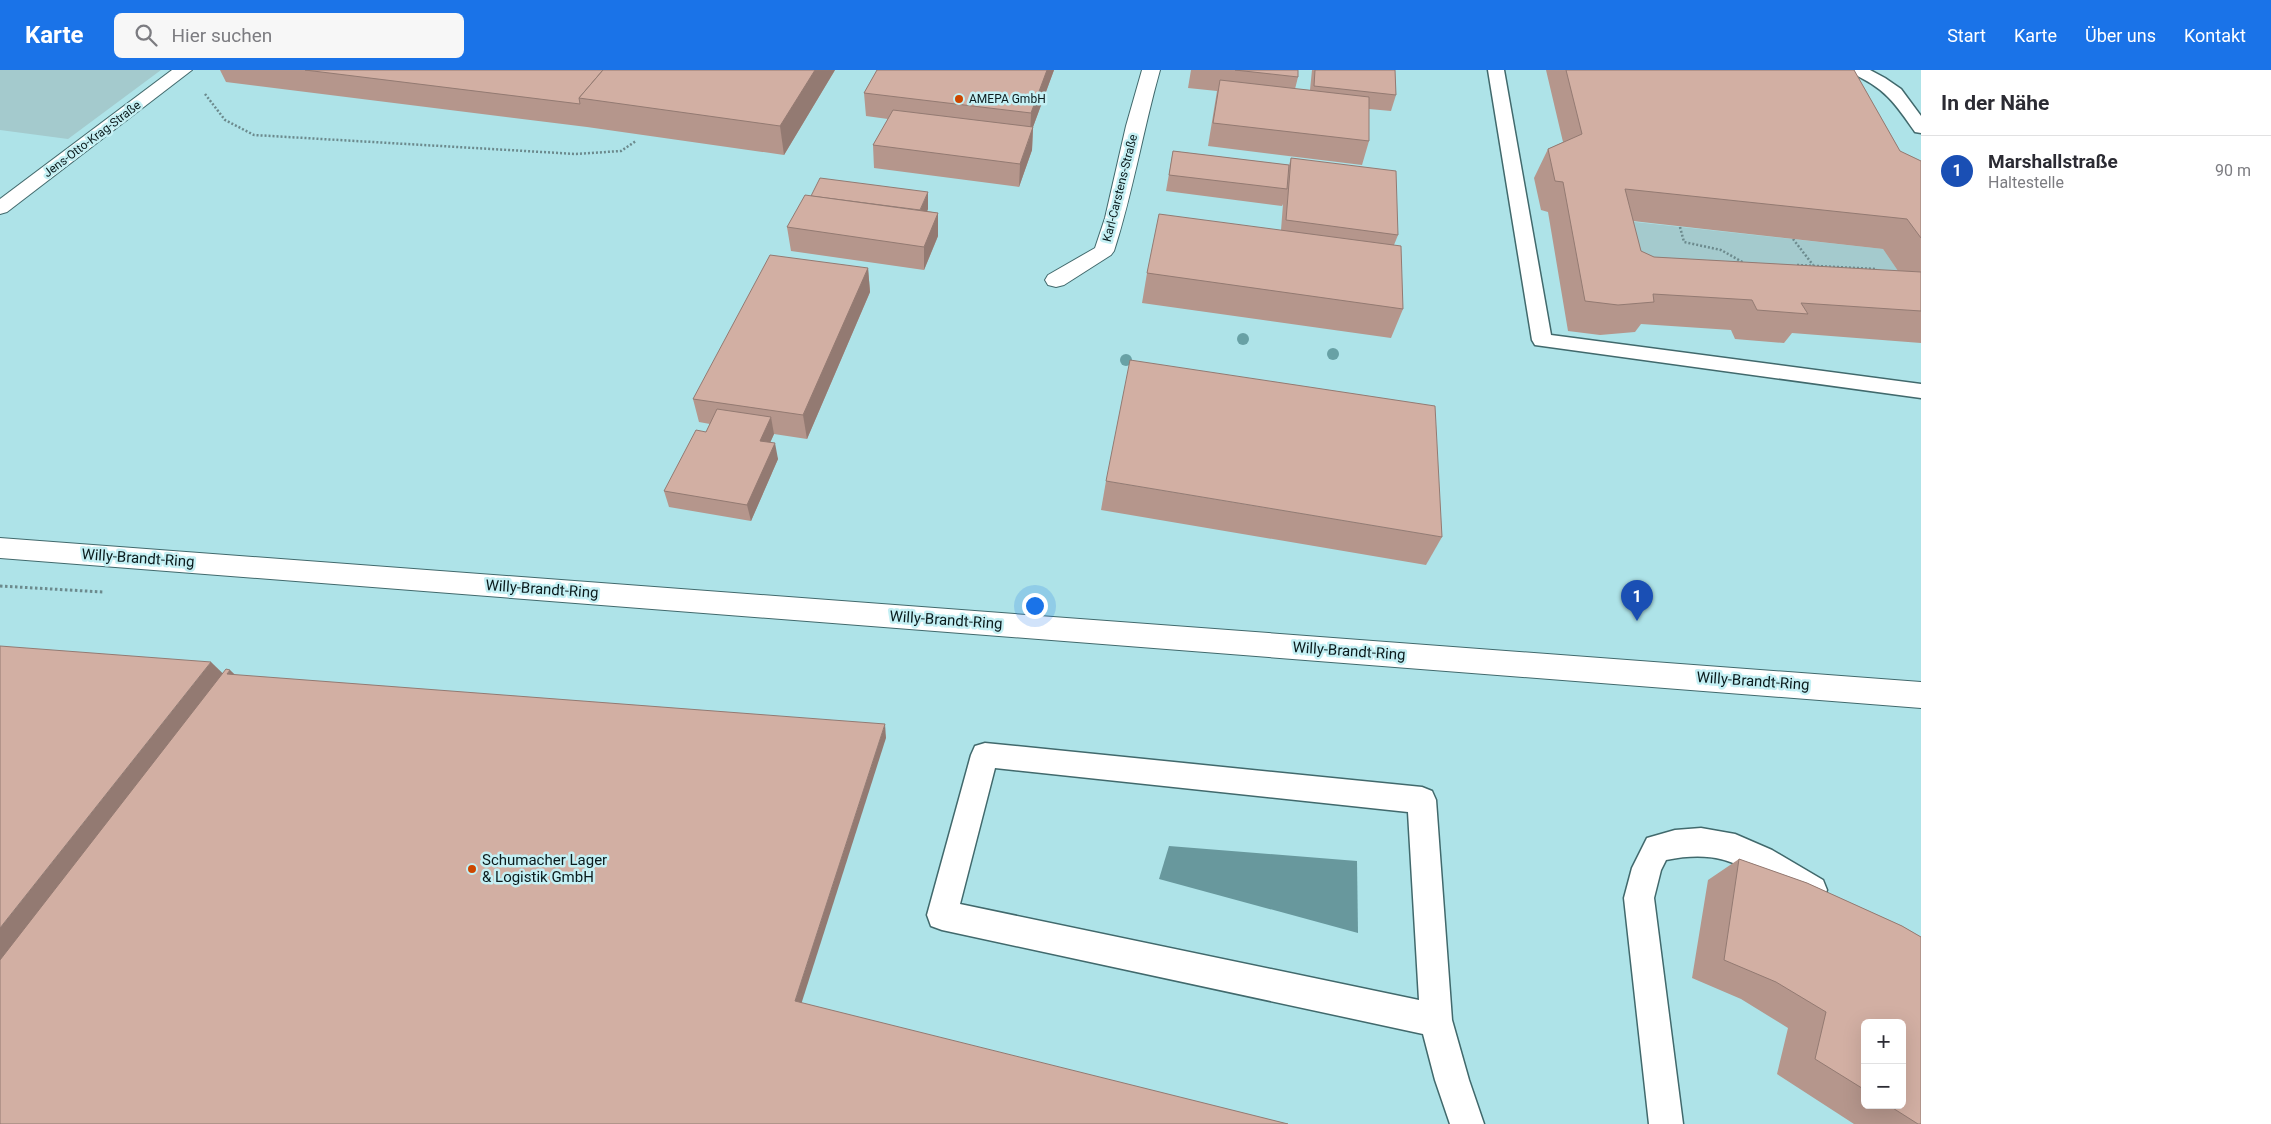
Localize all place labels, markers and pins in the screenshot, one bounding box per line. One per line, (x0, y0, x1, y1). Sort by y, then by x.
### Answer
place label: AMEPA GmbH (969, 92, 1046, 106)
marker: AMEPA GmbH (953, 93, 965, 105)
pin: 1 (1621, 580, 1653, 621)
place label: Schumacher Lager & Logistik GmbH (482, 851, 607, 886)
marker: Schumacher Lager & Logistik GmbH (466, 863, 478, 875)

